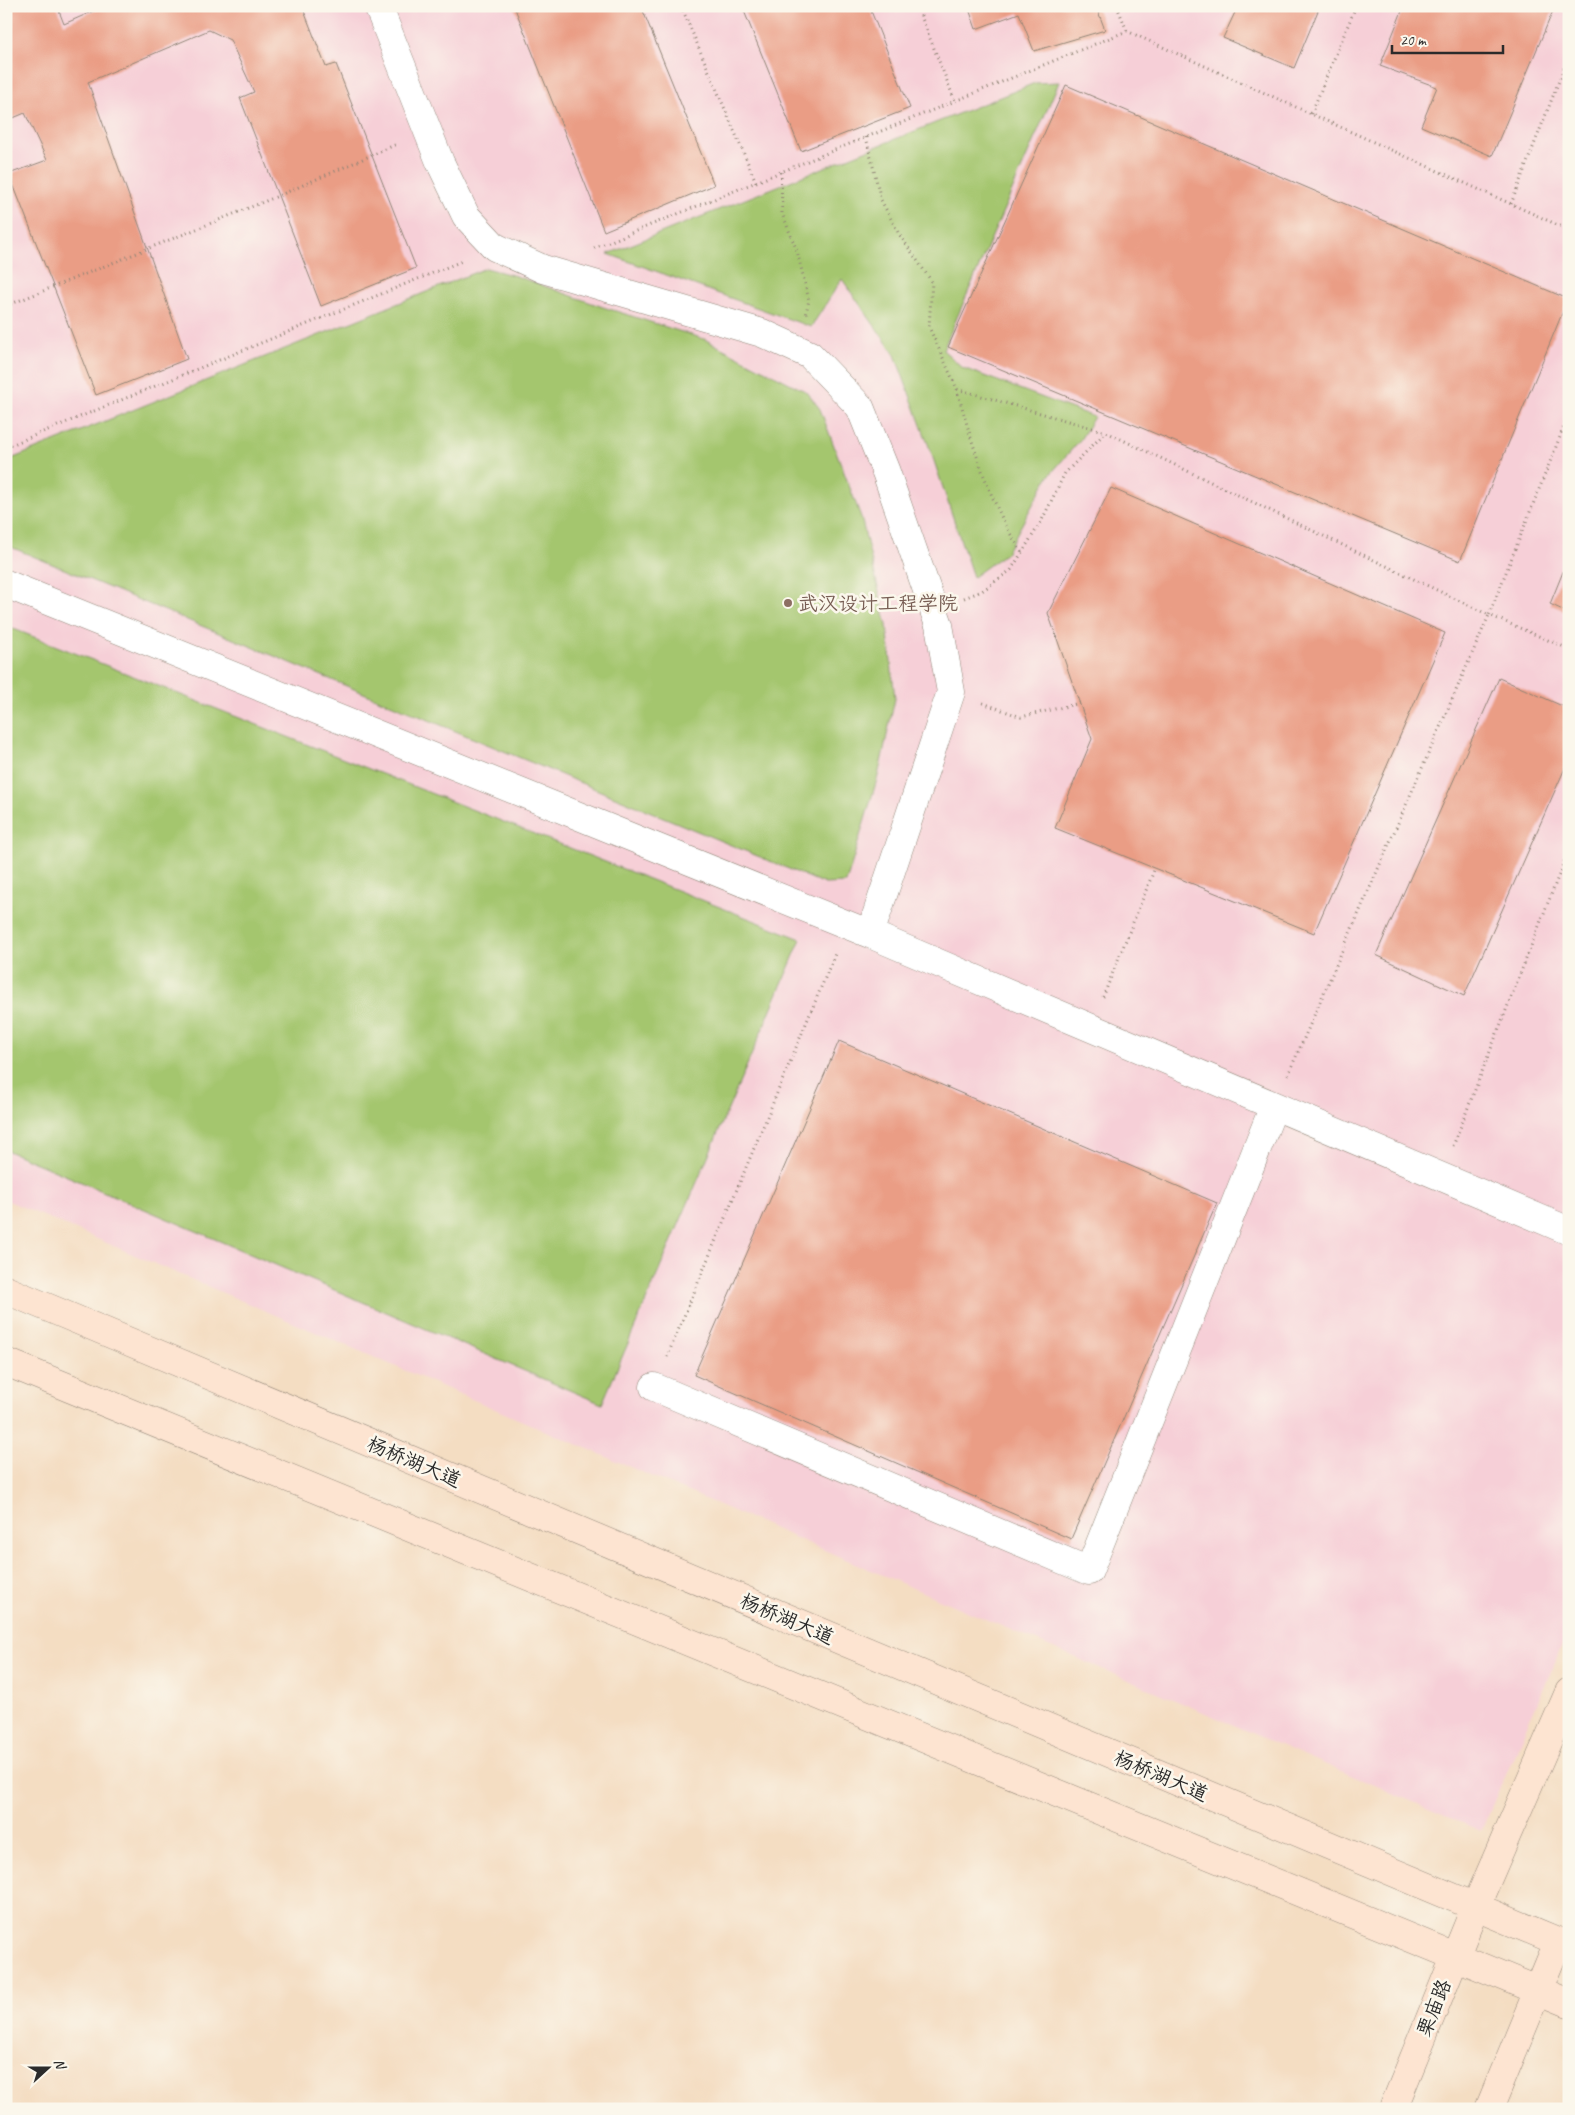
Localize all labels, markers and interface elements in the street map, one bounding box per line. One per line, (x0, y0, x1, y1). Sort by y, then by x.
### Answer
scale bar (1392, 22, 1504, 54)
text: 20 m (1400, 31, 1427, 50)
place label: 武汉设计工程学院 (798, 591, 958, 616)
marker: 武汉设计工程学院 (782, 597, 794, 609)
street label: 杨桥湖大道 (363, 1431, 465, 1493)
street label: 杨桥湖大道 (736, 1588, 838, 1650)
street label: 杨桥湖大道 (1110, 1745, 1212, 1807)
street label: 栗庙路 (1411, 1975, 1457, 2040)
north arrow (22, 2042, 72, 2092)
text: N (50, 2056, 70, 2073)

